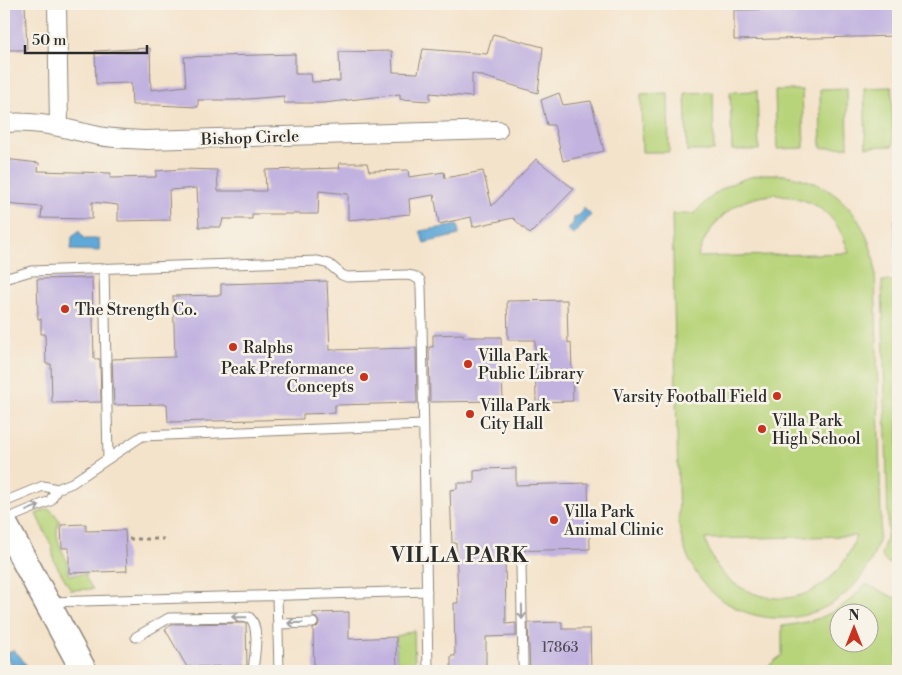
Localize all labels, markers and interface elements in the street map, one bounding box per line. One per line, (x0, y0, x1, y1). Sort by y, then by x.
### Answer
scale bar (25, 22, 148, 54)
text: 50 m (32, 31, 66, 50)
street label: Bishop Circle (200, 126, 300, 150)
place label: The Strength Co. (75, 300, 197, 320)
marker: The Strength Co. (59, 303, 71, 315)
place label: Ralphs (243, 338, 293, 358)
marker: Ralphs (227, 341, 239, 353)
place label: Villa Park Public Library (477, 346, 584, 384)
marker: Villa Park Public Library (462, 358, 474, 370)
place label: Peak Preformance Concepts (221, 359, 354, 397)
marker: Peak Preformance Concepts (358, 371, 370, 383)
place label: Varsity Football Field (611, 387, 767, 407)
marker: Varsity Football Field (771, 390, 783, 402)
place label: Villa Park City Hall (479, 396, 552, 434)
marker: Villa Park City Hall (464, 408, 476, 420)
place label: Villa Park High School (771, 411, 861, 449)
marker: Villa Park High School (756, 423, 768, 435)
one-way arrow (25, 502, 40, 512)
place label: Villa Park Animal Clinic (563, 502, 664, 540)
marker: Villa Park Animal Clinic (548, 514, 560, 526)
district label: VILLA PARK (390, 543, 529, 569)
north arrow (830, 602, 880, 652)
one-way arrow (517, 604, 526, 620)
text: N (848, 607, 860, 625)
one-way arrow (232, 612, 248, 622)
one-way arrow (287, 619, 303, 628)
house number: 17863 (542, 639, 579, 657)

